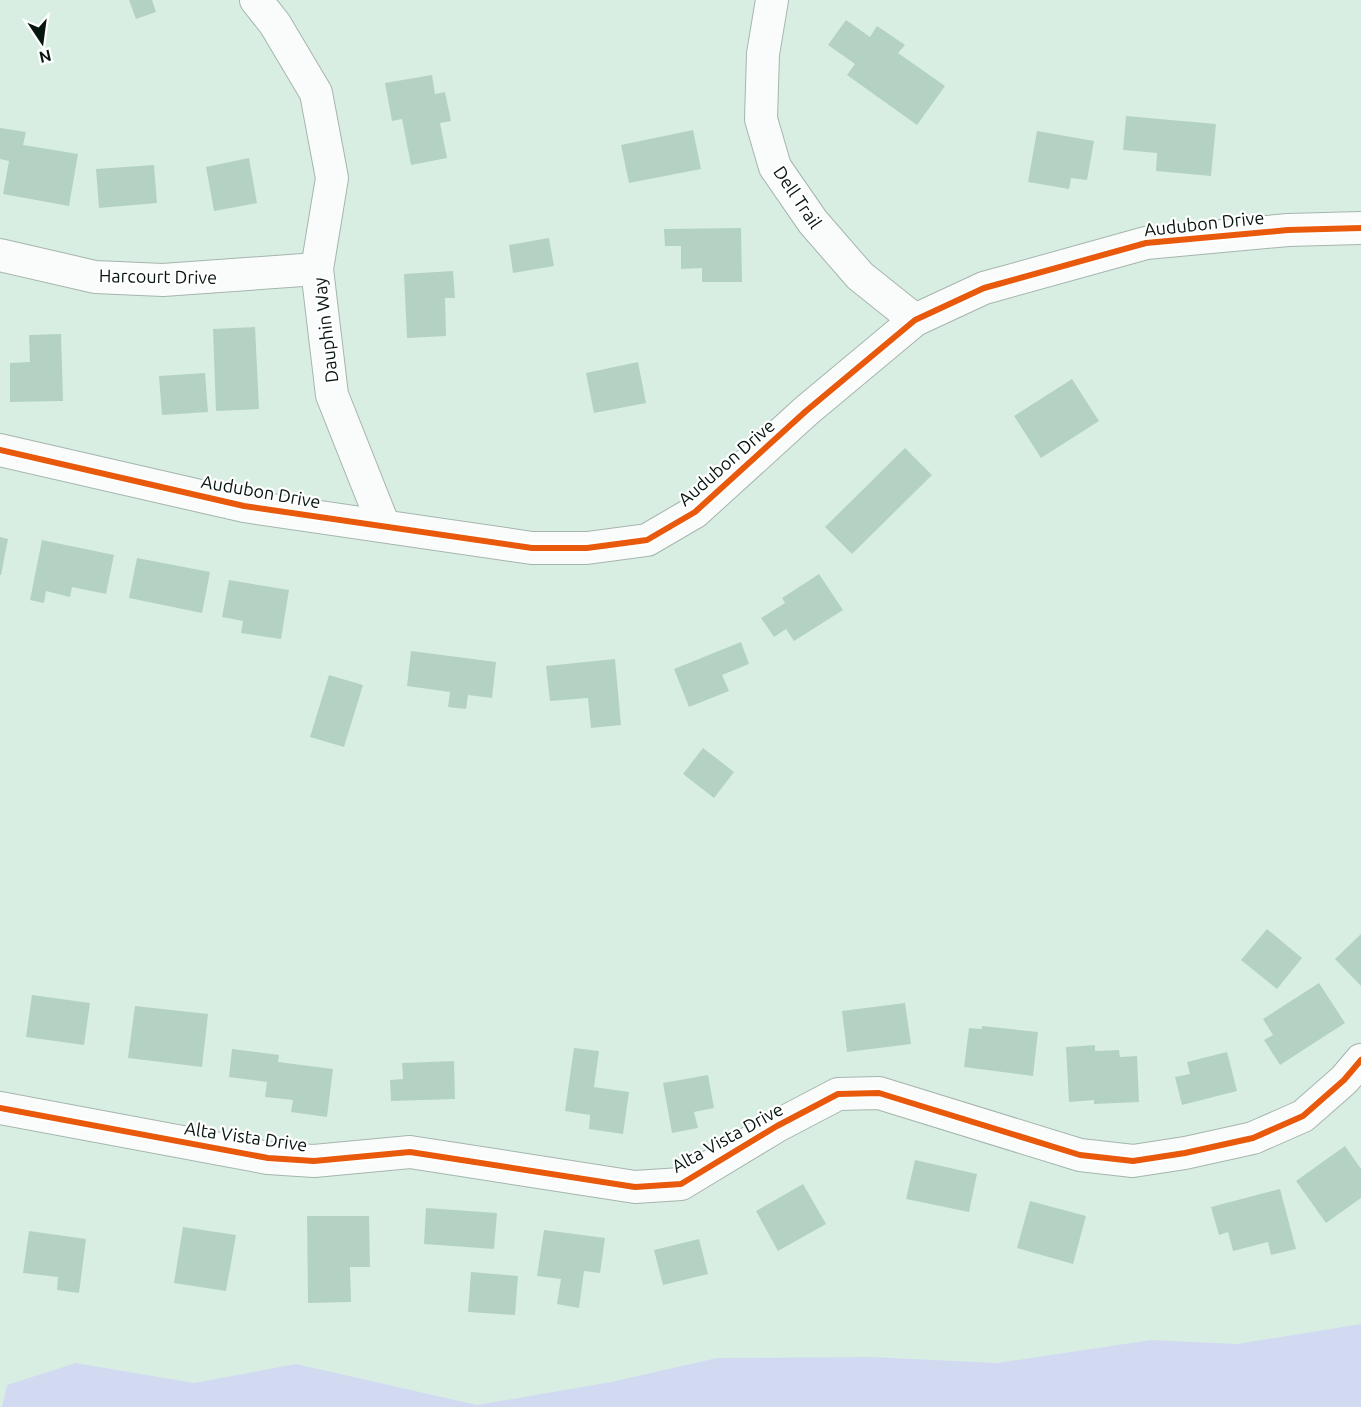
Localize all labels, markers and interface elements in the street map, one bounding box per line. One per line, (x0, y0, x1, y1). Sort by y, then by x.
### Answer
north arrow (12, 12, 72, 72)
text: N (38, 47, 53, 67)
street label: Dell Trail (770, 162, 826, 232)
street label: Audubon Drive (1143, 207, 1265, 239)
street label: Harcourt Drive (99, 265, 217, 287)
street label: Dauphin Way (309, 276, 341, 384)
street label: Audubon Drive (674, 415, 778, 509)
street label: Audubon Drive (200, 471, 322, 511)
street label: Alta Vista Drive (668, 1098, 786, 1176)
street label: Alta Vista Drive (183, 1117, 309, 1155)

